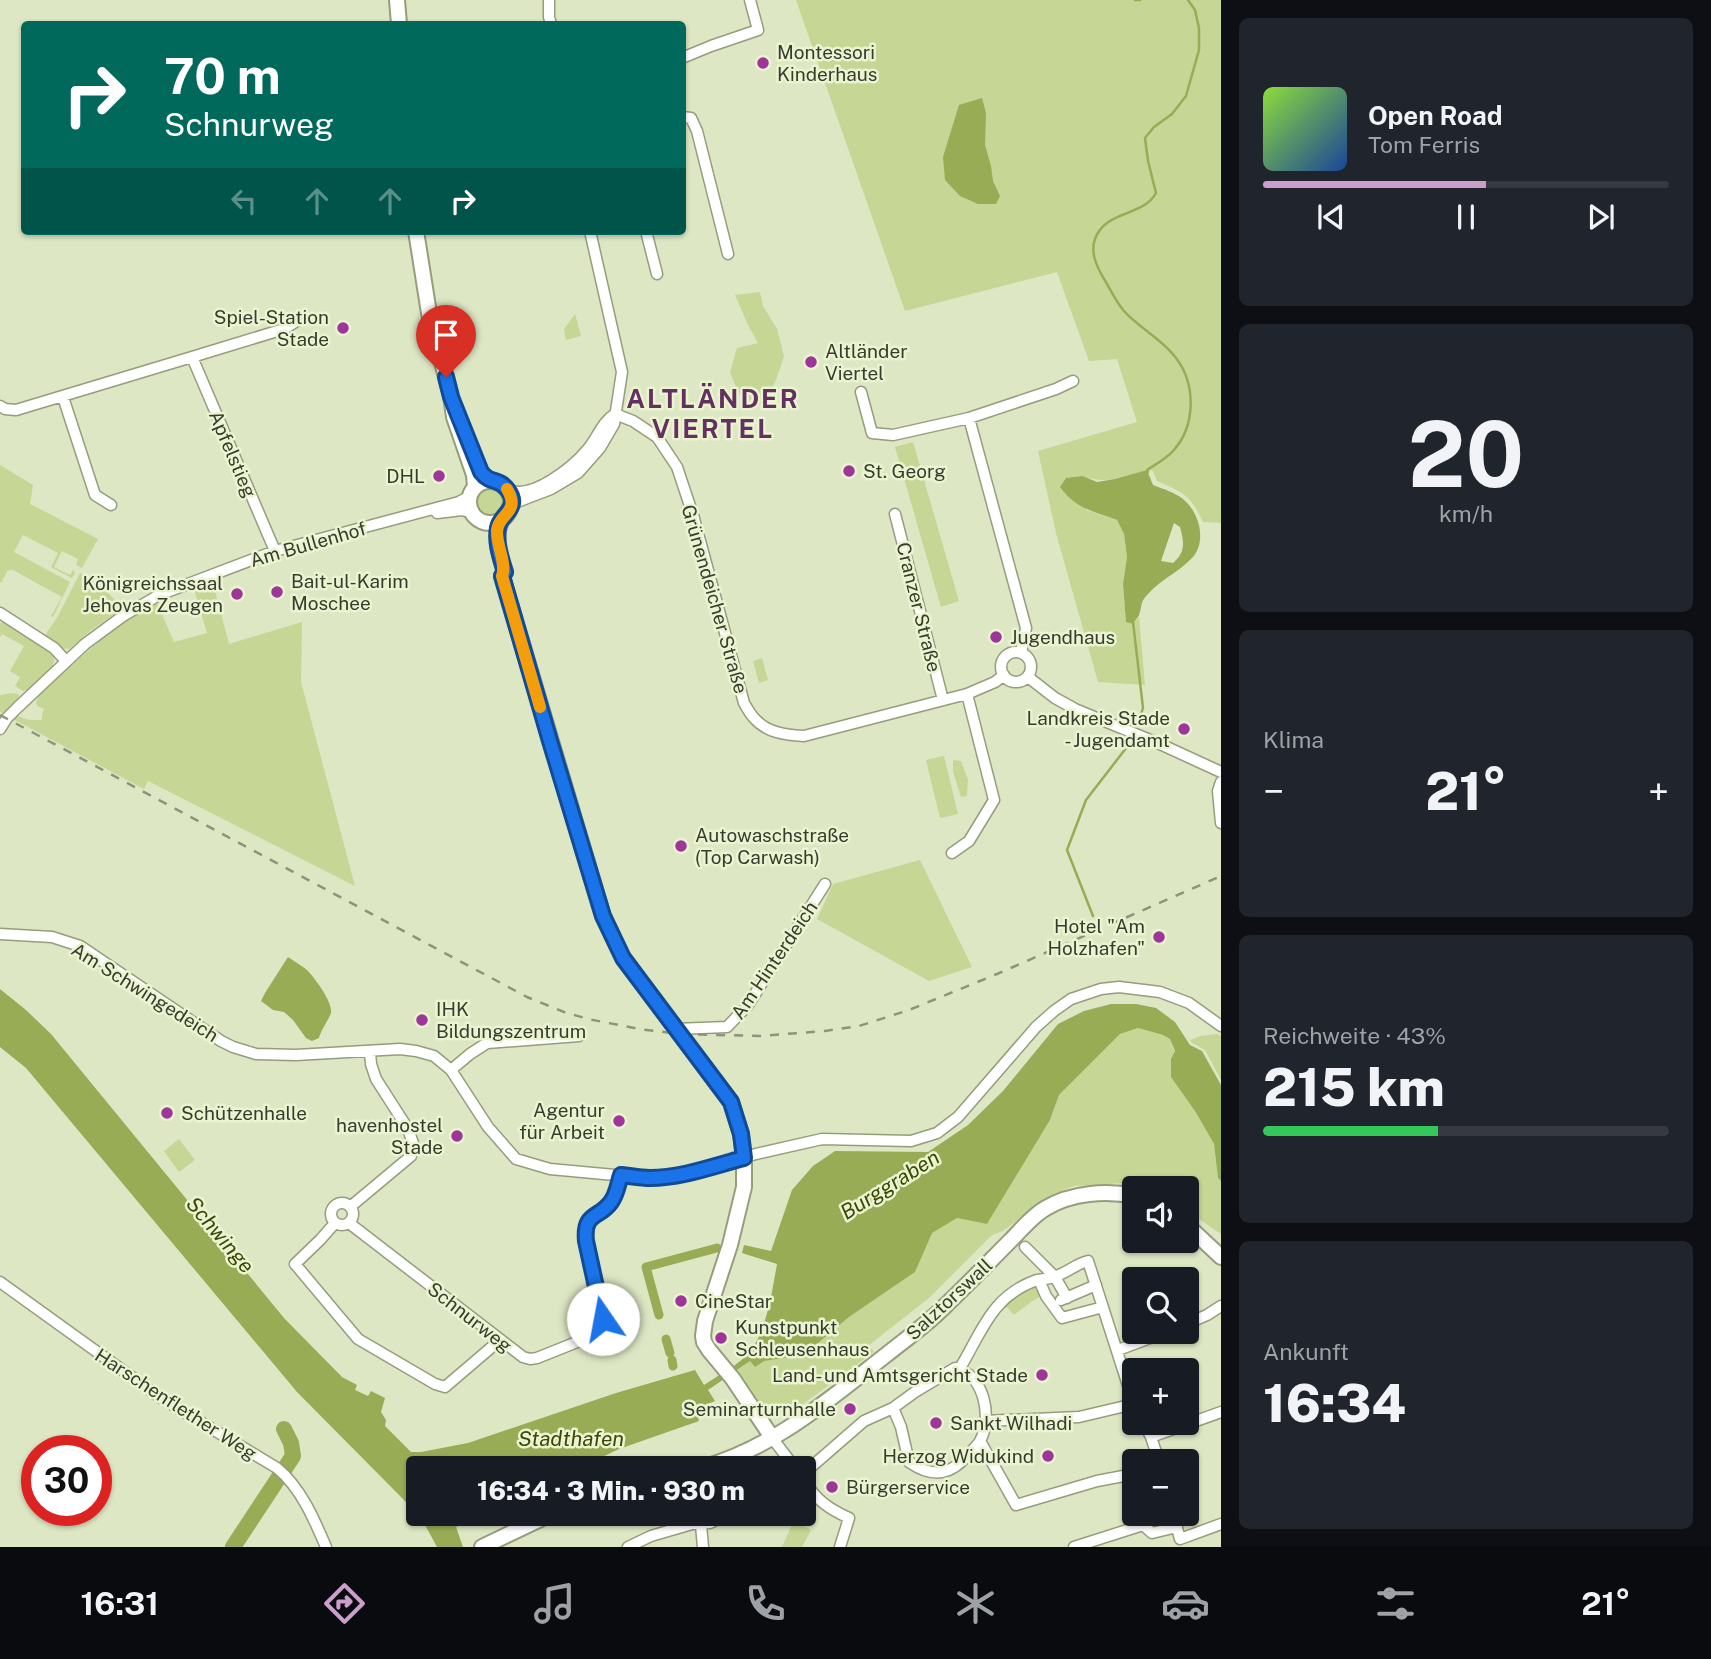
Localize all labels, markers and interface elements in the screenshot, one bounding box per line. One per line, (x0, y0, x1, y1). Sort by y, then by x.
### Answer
place label: Montessori Kinderhaus (777, 41, 877, 85)
text: 70 m (164, 47, 281, 105)
icon: right (49, 49, 140, 140)
marker: Montessori Kinderhaus (755, 55, 771, 71)
text: Open Road (1368, 100, 1503, 131)
text: Schnurweg (164, 106, 334, 143)
text: Tom Ferris (1368, 131, 1480, 158)
icon: left (225, 182, 263, 220)
icon: ahead (298, 182, 336, 220)
icon: ahead (371, 182, 409, 220)
icon: right (444, 182, 482, 220)
icon: previous (1312, 198, 1350, 236)
icon: pause (1447, 198, 1485, 236)
icon: next (1582, 198, 1620, 236)
pin (416, 305, 476, 377)
place label: Spiel-Station Stade (214, 306, 329, 350)
icon: arrive (427, 316, 465, 354)
marker: Spiel-Station Stade (335, 320, 351, 336)
place label: Altländer Viertel (825, 340, 908, 384)
marker: Altländer Viertel (803, 354, 819, 370)
district label: ALTLÄNDER VIERTEL (626, 383, 800, 444)
text: 20 (1408, 401, 1524, 507)
street label: Apfelstieg (205, 407, 261, 501)
place label: St. Georg (863, 460, 946, 482)
marker: St. Georg (841, 463, 857, 479)
place label: DHL (386, 465, 425, 487)
marker: DHL (431, 468, 447, 484)
text: km/h (1439, 500, 1493, 527)
street label: Grünendeicher Straße (678, 502, 752, 696)
street label: Am Bullenhof (247, 517, 369, 571)
street label: Cranzer Straße (892, 540, 946, 674)
place label: Bait-ul-Karim Moschee (291, 570, 409, 614)
place label: Königreichssaal Jehovas Zeugen (83, 572, 223, 616)
marker: Bait-ul-Karim Moschee (269, 584, 285, 600)
marker: Königreichssaal Jehovas Zeugen (229, 586, 245, 602)
place label: Jugendhaus (1010, 626, 1115, 648)
marker: Jugendhaus (988, 629, 1004, 645)
place label: Landkreis Stade - Jugendamt (1027, 707, 1170, 751)
marker: Landkreis Stade - Jugendamt (1176, 721, 1192, 737)
text: Klima (1263, 726, 1324, 753)
text: 21° (1425, 761, 1507, 822)
text: − (1263, 769, 1284, 814)
text: + (1648, 769, 1669, 814)
place label: Autowaschstraße (Top Carwash) (695, 824, 849, 868)
marker: Autowaschstraße (Top Carwash) (673, 838, 689, 854)
street label: Am Hinterdeich (726, 897, 822, 1023)
place label: Hotel "Am Holzhafen" (1048, 915, 1145, 959)
marker: Hotel "Am Holzhafen" (1151, 929, 1167, 945)
street label: Am Schwingedeich (68, 938, 222, 1046)
place label: IHK Bildungszentrum (436, 998, 586, 1042)
marker: IHK Bildungszentrum (414, 1012, 430, 1028)
text: Reichweite · 43% (1263, 1022, 1446, 1049)
text: 215 km (1263, 1057, 1445, 1118)
place label: Agentur für Arbeit (519, 1099, 605, 1143)
place label: Schützenhalle (181, 1102, 307, 1124)
marker: Schützenhalle (159, 1105, 175, 1121)
marker: Agentur für Arbeit (611, 1113, 627, 1129)
place label: havenhostel Stade (336, 1114, 443, 1158)
marker: havenhostel Stade (449, 1128, 465, 1144)
water label: Burggraben (836, 1144, 944, 1225)
map controls (1122, 1176, 1199, 1526)
button: sound (1122, 1176, 1199, 1253)
water label: Schwinge (181, 1191, 260, 1278)
street label: Salztorswall (901, 1254, 997, 1344)
button: search (1122, 1267, 1199, 1344)
street label: Schnurweg (423, 1277, 517, 1357)
position arrow (566, 1282, 640, 1356)
place label: CineStar (695, 1290, 772, 1312)
marker: CineStar (673, 1293, 689, 1309)
place label: Kunstpunkt Schleusenhaus (735, 1316, 869, 1360)
marker: Kunstpunkt Schleusenhaus (713, 1330, 729, 1346)
text: Ankunft (1263, 1338, 1349, 1365)
street label: Harschenflether Weg (91, 1344, 261, 1465)
button: + (1122, 1358, 1199, 1435)
place label: Land- und Amtsgericht Stade (772, 1364, 1028, 1386)
marker: Land- und Amtsgericht Stade (1034, 1367, 1050, 1383)
text: 16:34 (1263, 1373, 1406, 1434)
place label: Seminarturnhalle (683, 1398, 836, 1420)
marker: Seminarturnhalle (842, 1401, 858, 1417)
place label: Sankt Wilhadi (950, 1412, 1072, 1434)
marker: Sankt Wilhadi (928, 1415, 944, 1431)
water label: Stadthafen (518, 1426, 624, 1451)
speed limit sign: 30 (21, 1435, 112, 1526)
place label: Herzog Widukind (882, 1445, 1034, 1467)
marker: Herzog Widukind (1040, 1448, 1056, 1464)
button: − (1122, 1449, 1199, 1526)
text: 16:34 · 3 Min. · 930 m (477, 1475, 745, 1506)
place label: Bürgerservice (846, 1476, 970, 1498)
marker: Bürgerservice (824, 1479, 840, 1495)
icon: directions (320, 1579, 369, 1628)
icon: music (530, 1579, 579, 1628)
icon: phone (741, 1579, 790, 1628)
icon: climate (951, 1579, 1000, 1628)
icon: car (1161, 1579, 1210, 1628)
icon: filters (1371, 1579, 1420, 1628)
text: 16:31 (81, 1585, 159, 1622)
text: 21° (1581, 1585, 1630, 1622)

